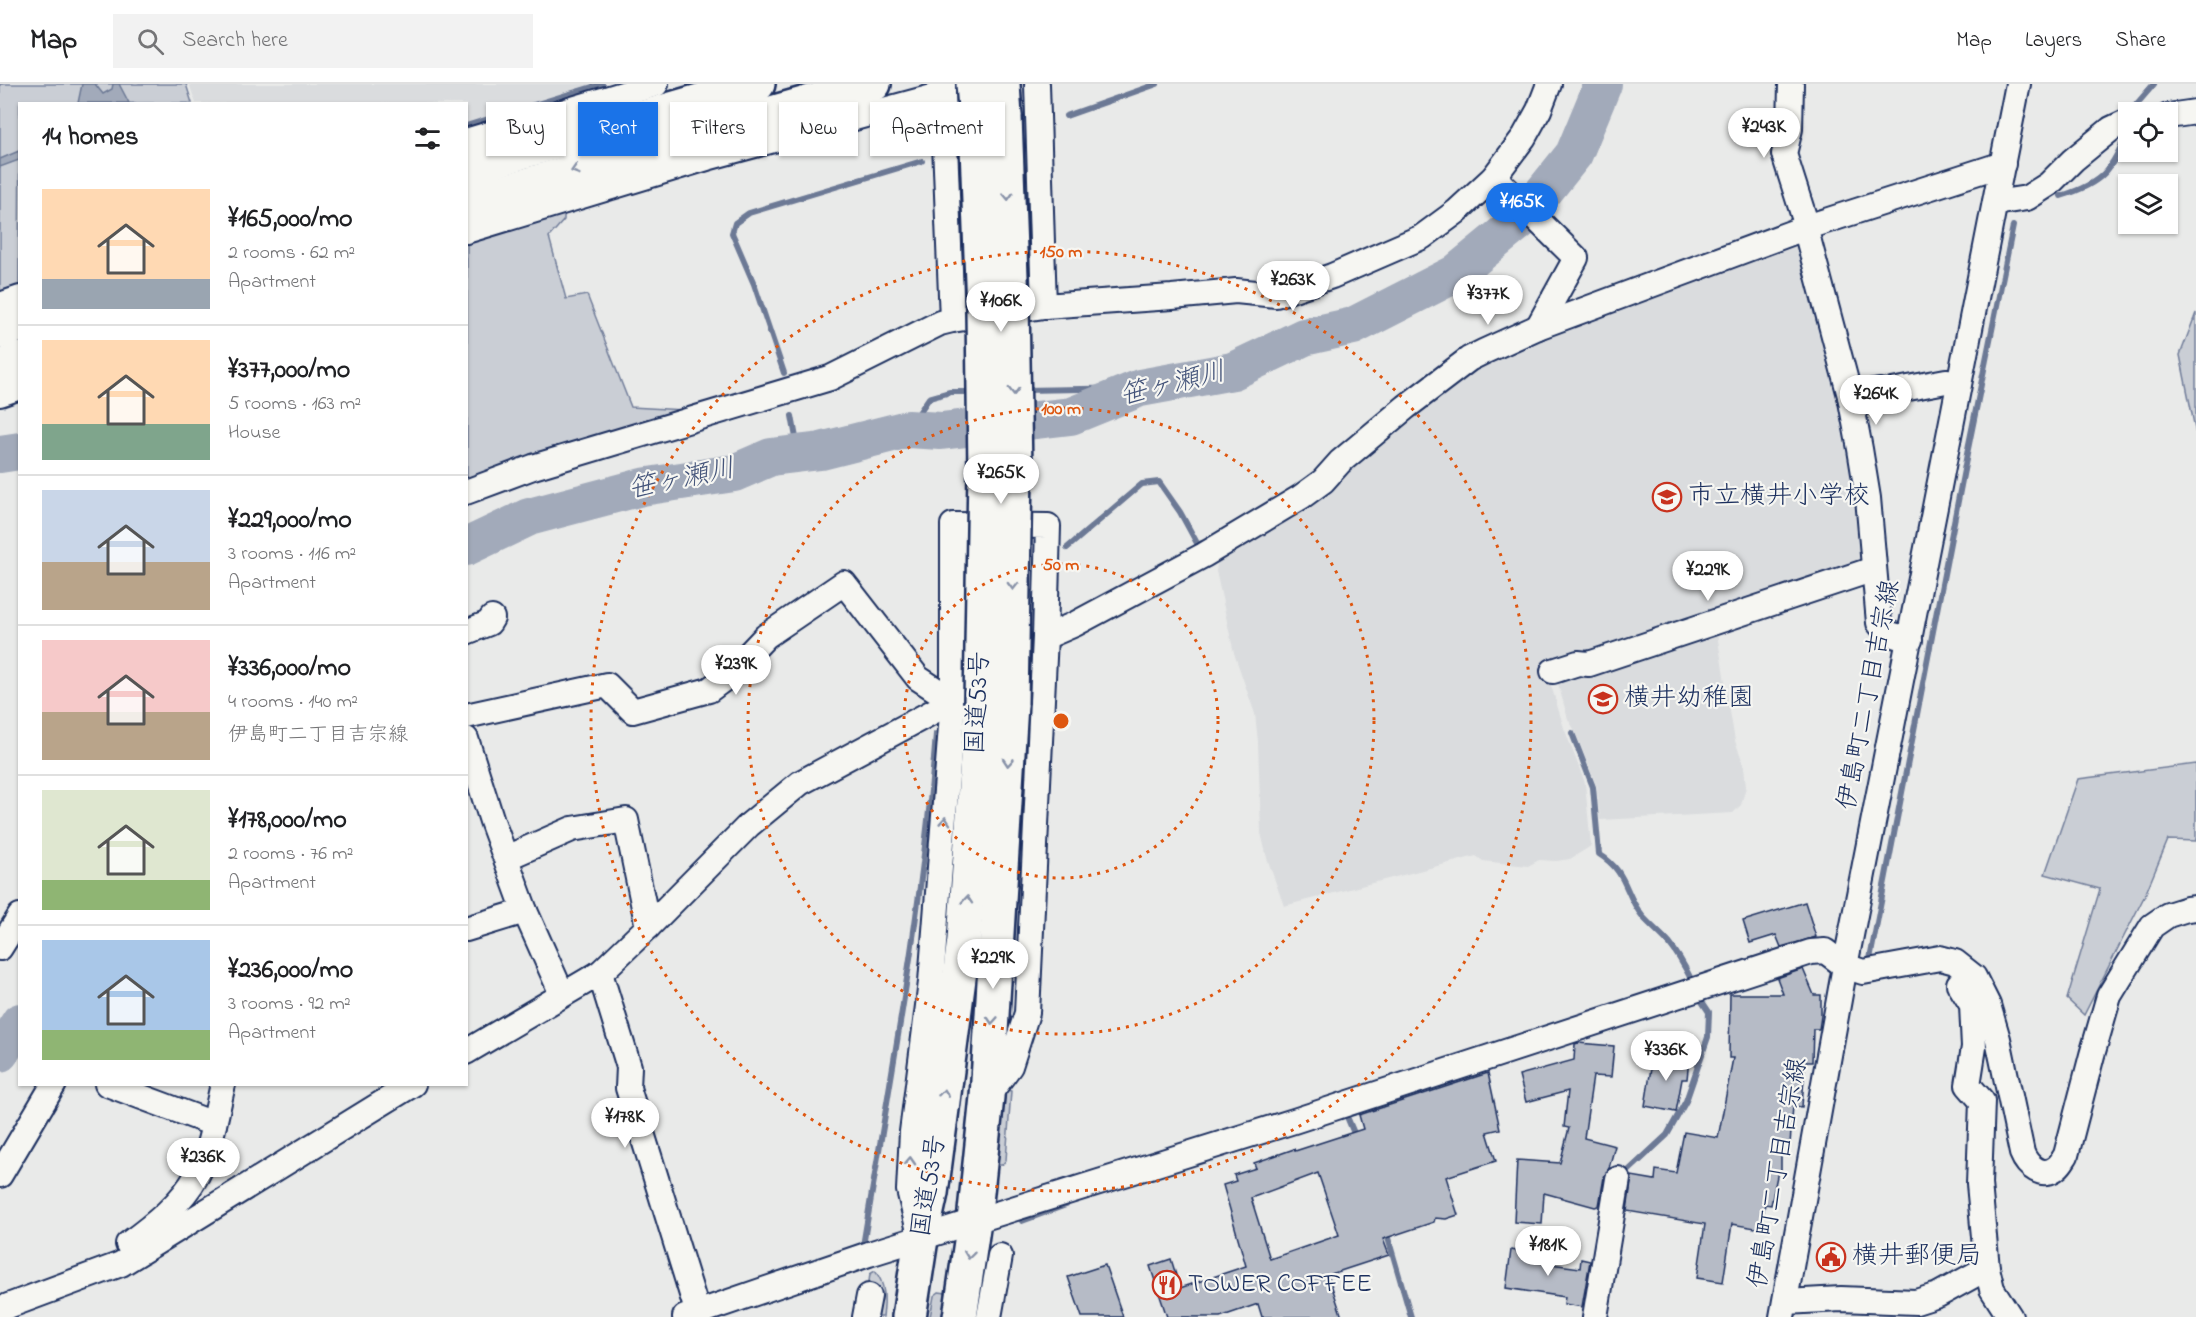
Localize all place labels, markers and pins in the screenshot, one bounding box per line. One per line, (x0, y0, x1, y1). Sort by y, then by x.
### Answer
pin: ¥243K (1722, 108, 1806, 159)
pin: ¥165K (1480, 183, 1564, 234)
pin: ¥263K (1251, 261, 1335, 312)
pin: ¥377K (1446, 275, 1530, 326)
pin: ¥106K (959, 282, 1043, 333)
pin: ¥264K (1834, 375, 1918, 426)
pin: ¥265K (959, 454, 1043, 505)
place label: 市立横井小学校 (1688, 478, 1870, 516)
school or university icon: 市立横井小学校 (1651, 481, 1683, 513)
pin: ¥229K (1666, 551, 1750, 602)
pin: ¥239K (694, 645, 778, 696)
place label: 横井幼稚園 (1624, 680, 1754, 718)
school or university icon: 横井幼稚園 (1587, 683, 1619, 715)
centre of rings (1051, 711, 1071, 731)
pin: ¥229K (951, 939, 1035, 990)
pin: ¥336K (1624, 1031, 1708, 1082)
pin: ¥178K (583, 1098, 667, 1149)
pin: ¥236K (161, 1138, 245, 1189)
pin: ¥181K (1506, 1226, 1590, 1277)
place label: 横井郵便局 (1852, 1238, 1982, 1276)
public building icon: 横井郵便局 (1815, 1241, 1847, 1273)
place label: TOWER COFFEE (1188, 1266, 1372, 1304)
restaurant icon: TOWER COFFEE (1151, 1269, 1183, 1301)

